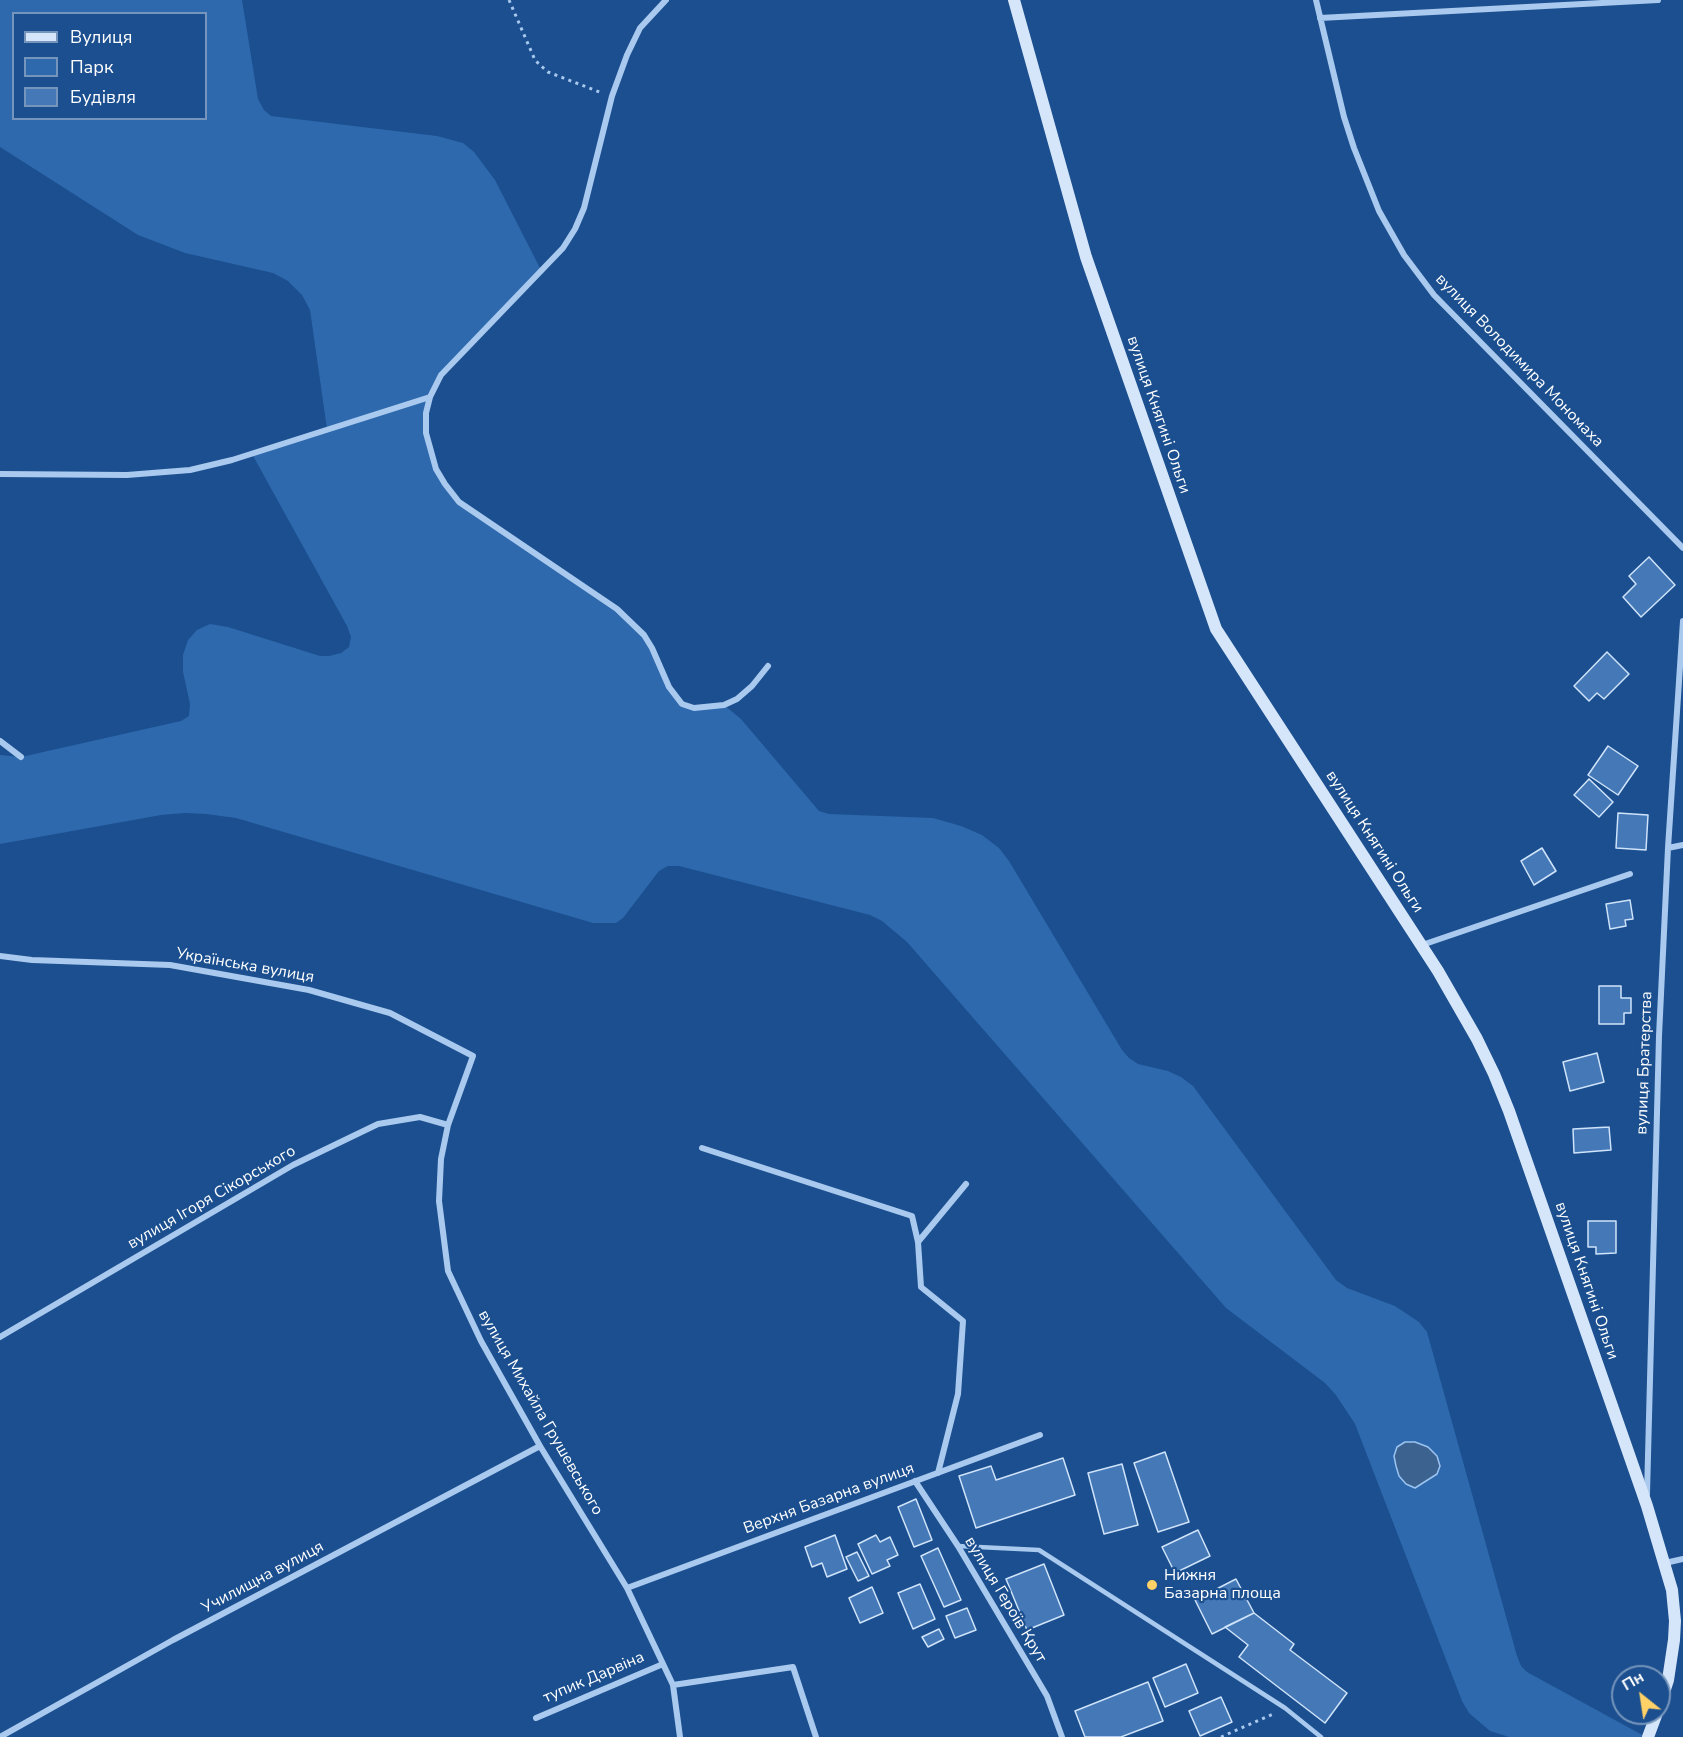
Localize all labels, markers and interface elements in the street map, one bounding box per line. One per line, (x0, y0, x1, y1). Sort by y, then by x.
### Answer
legend (12, 12, 207, 120)
text: Вулиця (70, 25, 132, 49)
text: Парк (70, 55, 113, 79)
text: Будівля (70, 85, 136, 109)
street label: вулиця Володимира Мономаха (1431, 270, 1607, 452)
street label: вулиця Княгині Ольги (1122, 334, 1194, 496)
street label: вулиця Княгині Ольги (1321, 767, 1427, 917)
street label: Українська вулиця (174, 944, 316, 988)
street label: вулиця Братерства (1633, 991, 1657, 1135)
street label: вулиця Ігоря Сікорського (124, 1142, 300, 1254)
street label: вулиця Княгині Ольги (1550, 1200, 1622, 1362)
street label: вулиця Михайла Грушевського (473, 1307, 607, 1519)
street label: Верхня Базарна вулиця (741, 1459, 917, 1539)
street label: вулиця Героїв Крут (960, 1534, 1050, 1666)
street label: Училищна вулиця (199, 1538, 327, 1618)
place label: Нижня Базарна площа (1164, 1566, 1281, 1604)
marker: Нижня Базарна площа (1145, 1578, 1159, 1592)
street label: тупик Дарвіна (541, 1648, 647, 1708)
north arrow (1611, 1665, 1671, 1725)
text: Пн (1618, 1666, 1648, 1696)

